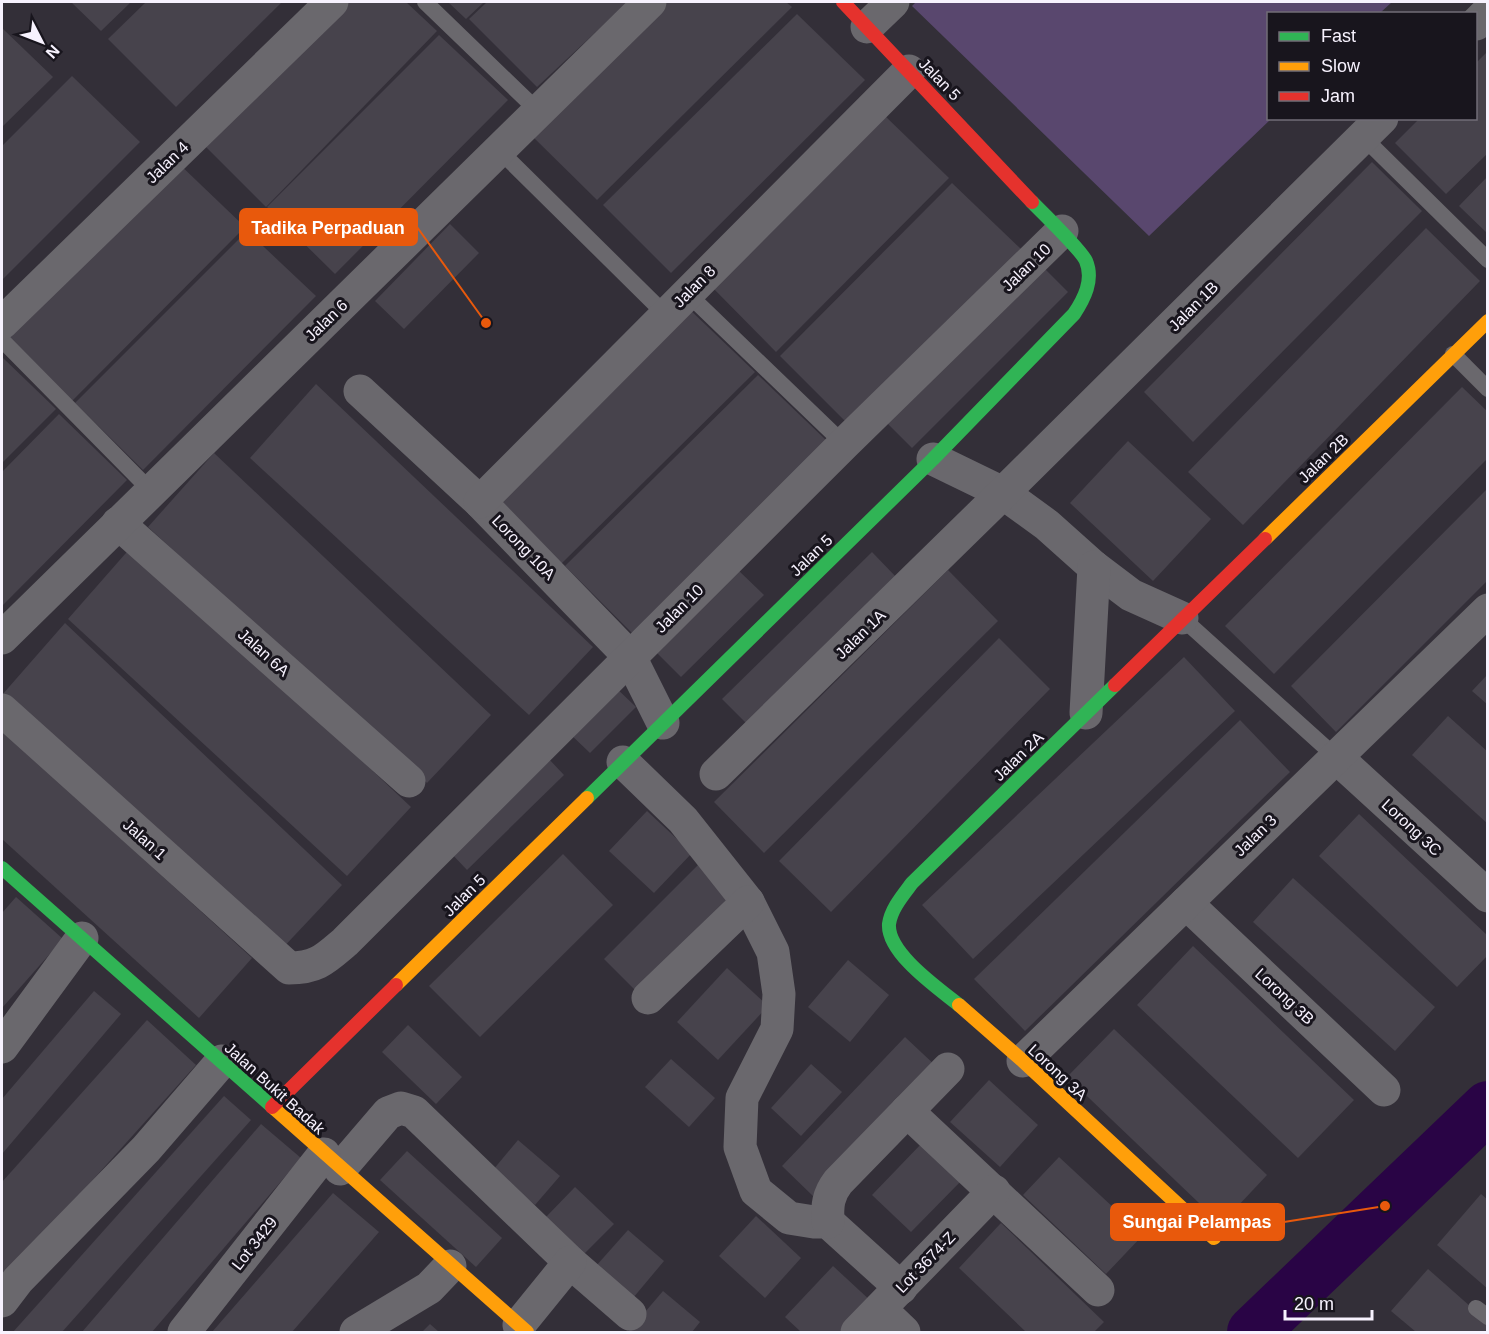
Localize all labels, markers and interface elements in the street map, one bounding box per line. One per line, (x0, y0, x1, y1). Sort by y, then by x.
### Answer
north arrow (12, 12, 72, 72)
legend (1267, 12, 1477, 120)
text: Fast (1321, 26, 1356, 46)
text: N (43, 42, 63, 62)
street label: Jalan 5 (916, 55, 964, 104)
text: Slow (1321, 56, 1361, 76)
text: Jam (1321, 86, 1355, 106)
street label: Jalan 4 (143, 138, 192, 186)
callout: Tadika Perpaduan (240, 209, 417, 245)
text: Tadika Perpaduan (251, 218, 405, 238)
street label: Jalan 10 (999, 240, 1054, 294)
street label: Jalan 8 (670, 262, 719, 311)
street label: Jalan 1B (1165, 278, 1221, 334)
street label: Jalan 6 (302, 296, 351, 344)
street label: Jalan 2B (1295, 431, 1352, 486)
street label: Lorong 10A (489, 512, 559, 583)
street label: Jalan 5 (787, 531, 836, 579)
street label: Jalan 10 (652, 581, 707, 636)
street label: Jalan 1A (832, 606, 889, 662)
street label: Jalan 6A (235, 625, 293, 680)
street label: Jalan 2A (990, 728, 1047, 784)
street label: Lorong 3C (1379, 796, 1445, 859)
street label: Jalan 3 (1231, 811, 1280, 859)
street label: Jalan 1 (120, 816, 170, 863)
street label: Jalan 5 (440, 871, 489, 920)
street label: Lorong 3B (1252, 965, 1317, 1028)
street label: Jalan Bukit Badak (221, 1039, 329, 1138)
street label: Lorong 3A (1025, 1041, 1091, 1104)
callout: Sungai Pelampas (1111, 1204, 1284, 1240)
text: Sungai Pelampas (1122, 1212, 1272, 1232)
street label: Lot 3429 (229, 1213, 280, 1273)
street label: Lot 3674-Z (892, 1228, 959, 1296)
scale bar (1285, 1283, 1372, 1321)
text: 20 m (1294, 1294, 1334, 1314)

